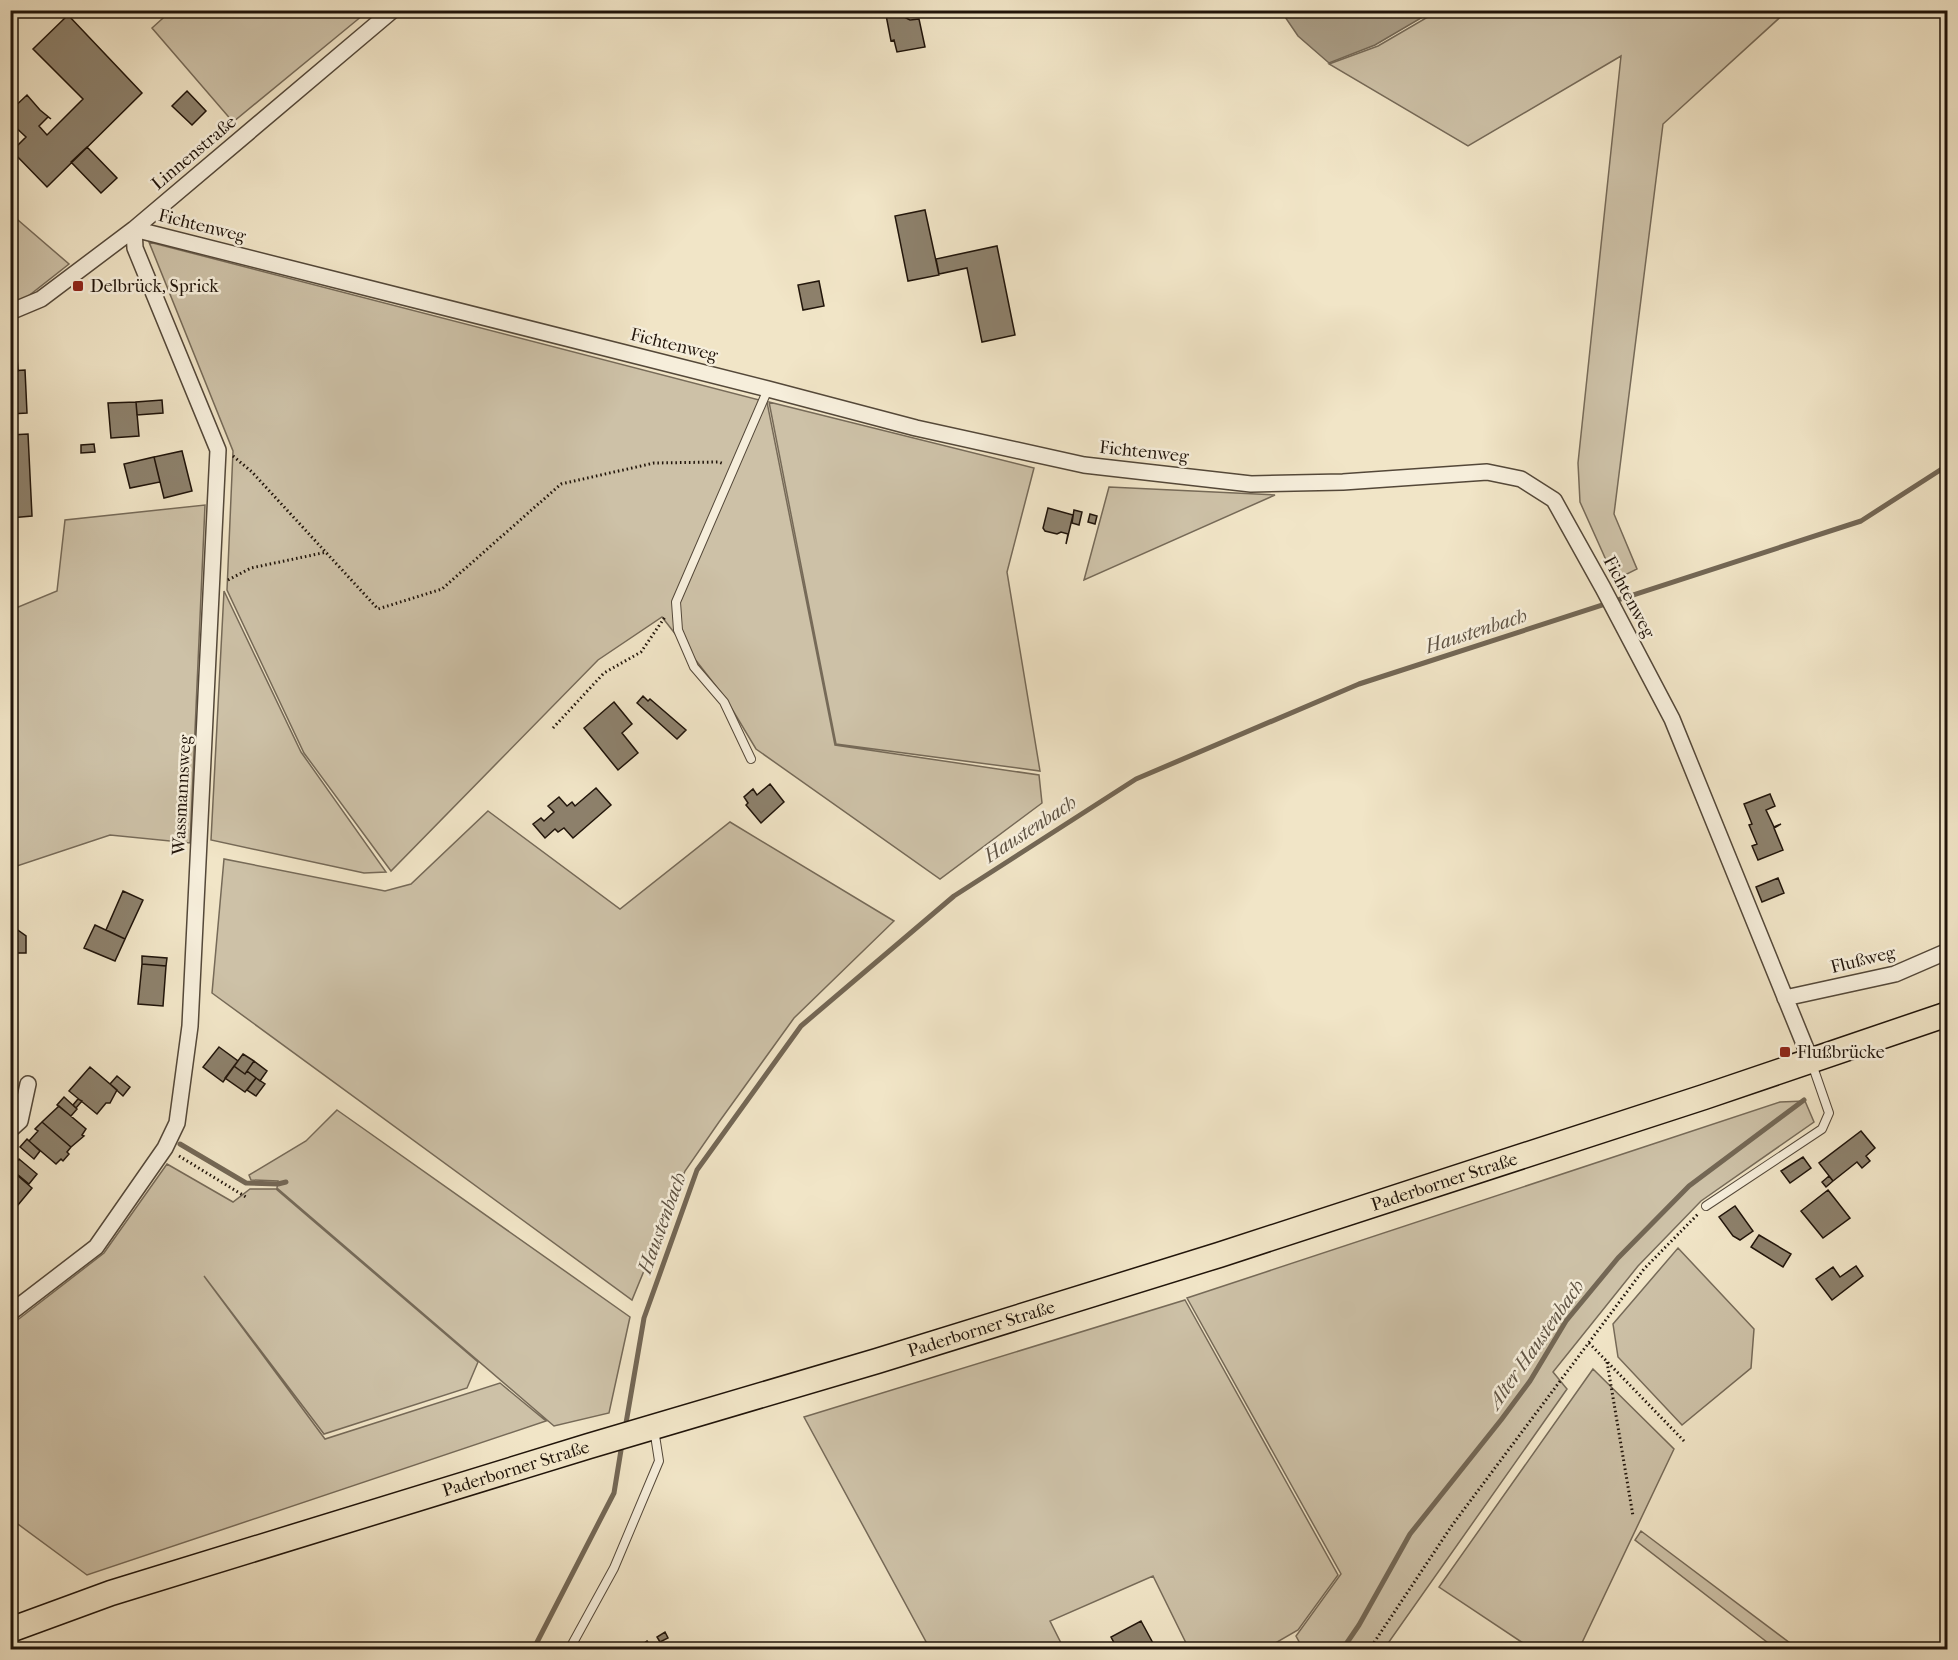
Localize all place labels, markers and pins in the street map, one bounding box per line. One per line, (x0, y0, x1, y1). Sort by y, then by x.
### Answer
place label: Delbrück, Sprick (90, 276, 219, 297)
marker: Delbrück, Sprick (71, 279, 85, 293)
place label: Flußbrücke (1797, 1042, 1885, 1063)
marker: Flußbrücke (1778, 1045, 1792, 1059)

